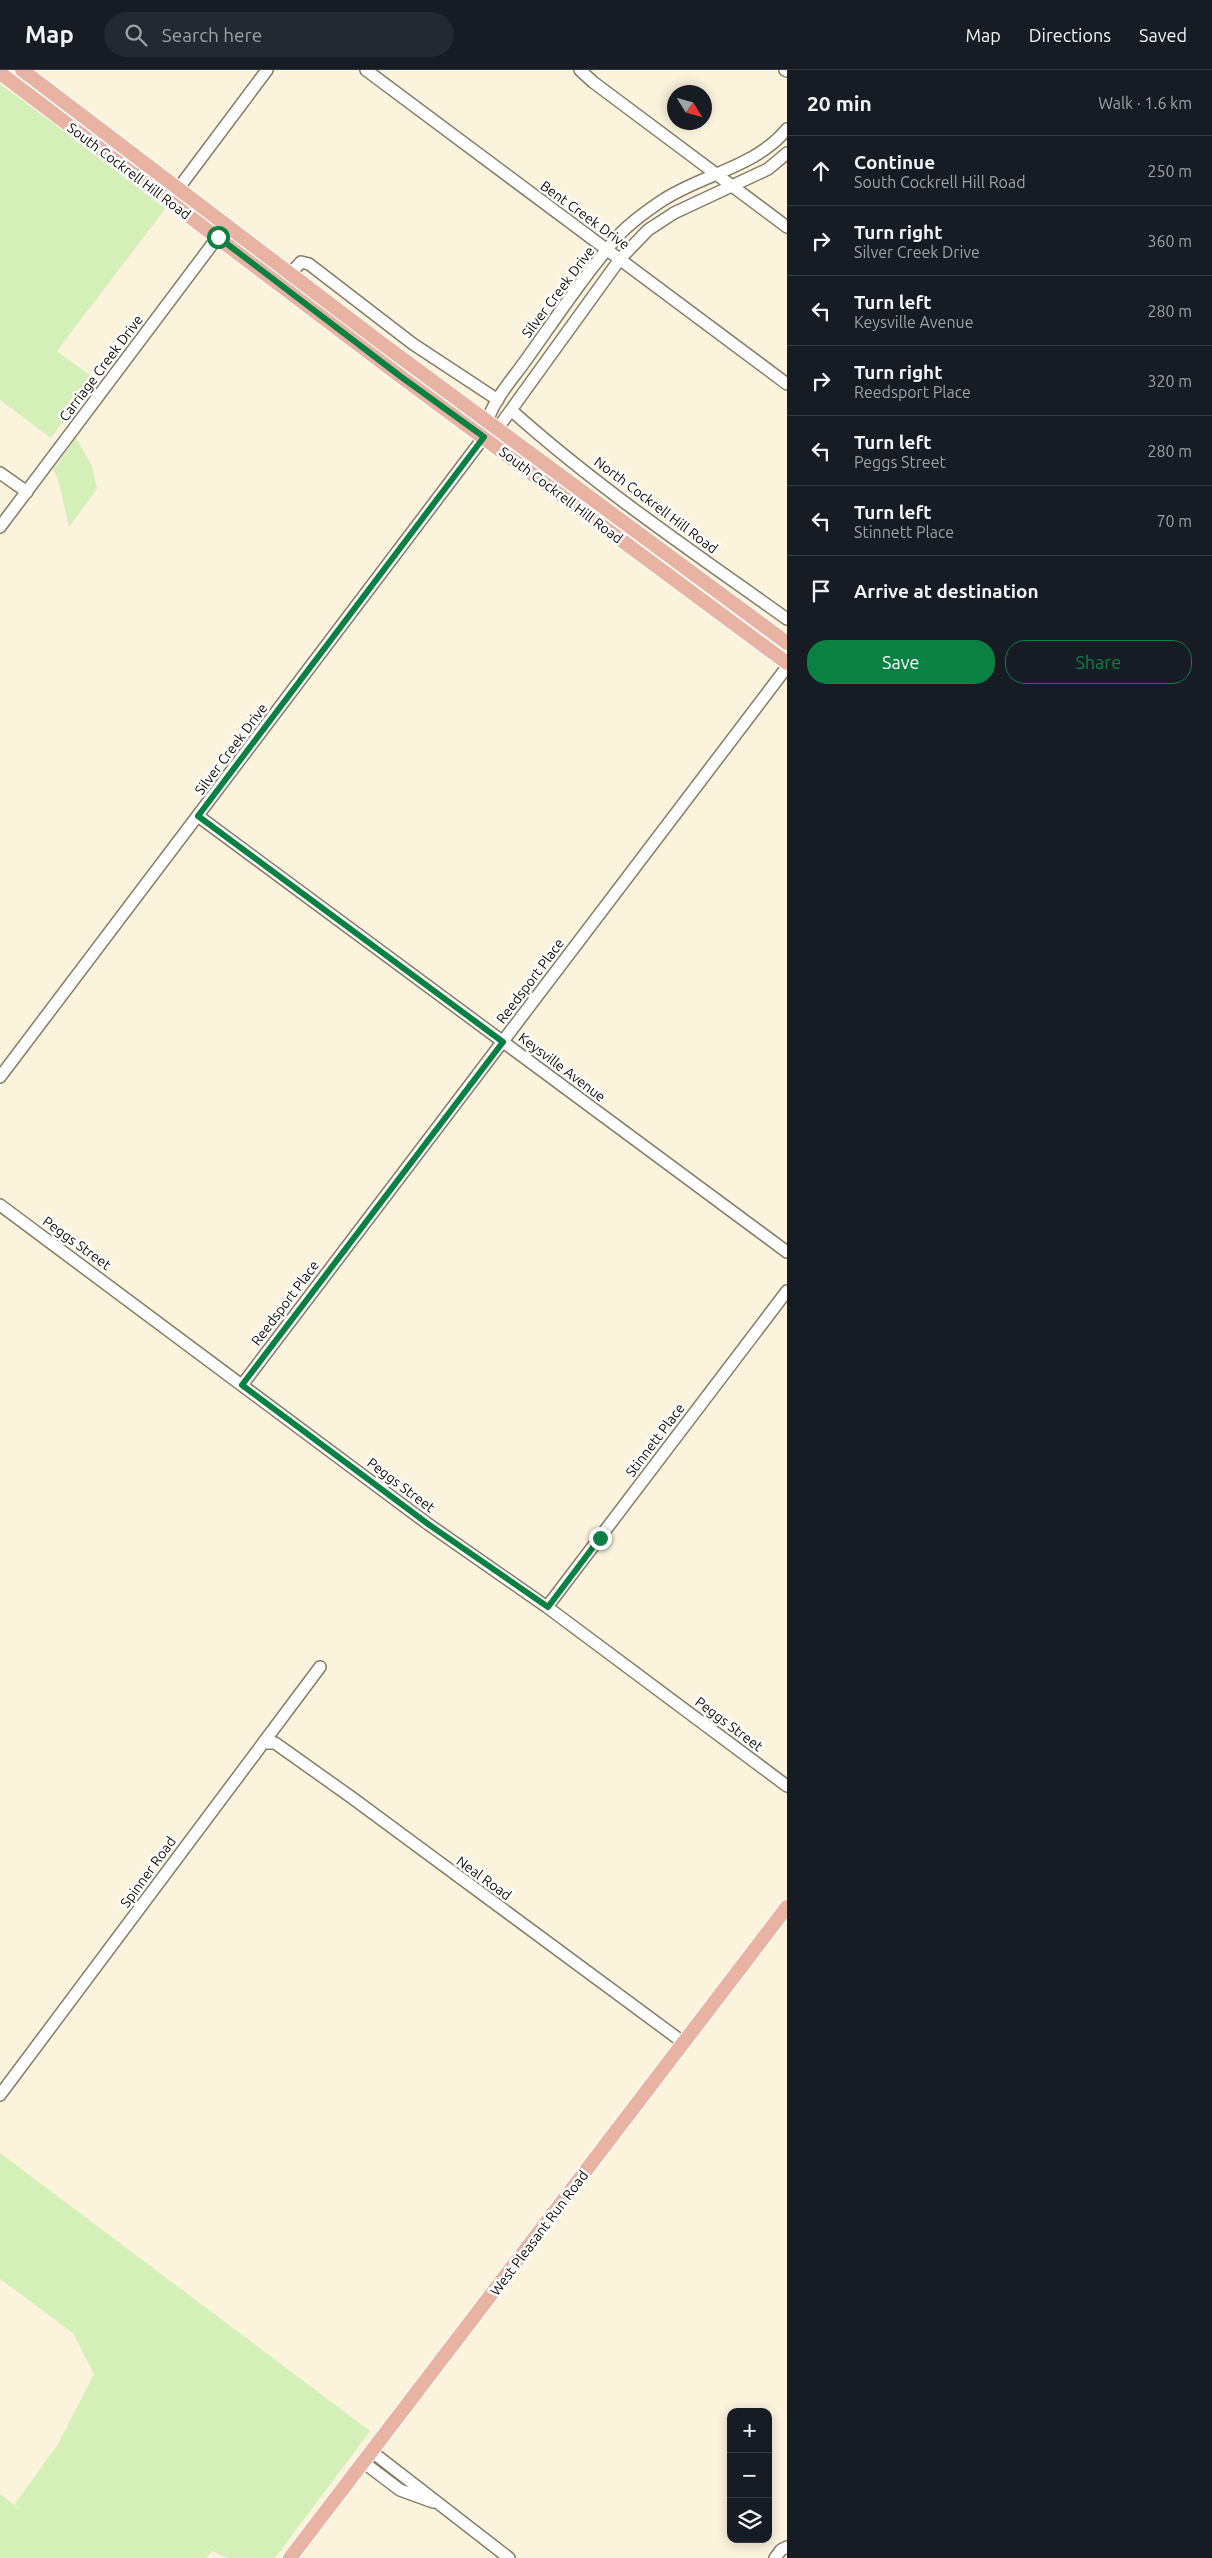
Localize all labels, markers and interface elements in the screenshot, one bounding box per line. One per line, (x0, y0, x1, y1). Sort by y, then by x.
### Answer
search box (104, 12, 454, 57)
text: Map (25, 21, 74, 48)
icon: search (122, 21, 150, 49)
text: Search here (162, 24, 262, 46)
text: Map (965, 25, 1001, 45)
text: Directions (1029, 25, 1111, 45)
text: Saved (1139, 25, 1187, 45)
north arrow (667, 85, 712, 130)
text: 20 min (807, 91, 872, 115)
text: Walk · 1.6 km (1098, 94, 1192, 112)
street label: South Cockrell Hill Road (64, 119, 194, 223)
text: Continue (854, 151, 935, 173)
icon: ahead (807, 157, 835, 185)
text: 250 m (1147, 162, 1192, 180)
text: South Cockrell Hill Road (854, 173, 1026, 191)
street label: Bent Creek Drive (537, 177, 633, 253)
text: Turn right (854, 221, 942, 243)
route start (207, 226, 230, 249)
icon: right (807, 227, 835, 255)
text: 360 m (1147, 232, 1192, 250)
street label: Silver Creek Drive (518, 243, 598, 341)
text: Silver Creek Drive (854, 243, 980, 261)
text: Turn left (854, 291, 932, 313)
icon: left (807, 297, 835, 325)
text: 280 m (1147, 302, 1192, 320)
street label: Carriage Creek Drive (56, 312, 146, 424)
text: Keysville Avenue (854, 313, 974, 331)
text: Turn right (854, 361, 942, 383)
icon: right (807, 367, 835, 395)
text: 320 m (1147, 372, 1192, 390)
text: Reedsport Place (854, 383, 971, 401)
text: Turn left (854, 431, 932, 453)
icon: left (807, 437, 835, 465)
text: 280 m (1147, 442, 1192, 460)
street label: South Cockrell Hill Road (496, 443, 626, 547)
street label: North Cockrell Hill Road (591, 453, 721, 557)
text: Peggs Street (854, 453, 946, 471)
text: Turn left (854, 501, 932, 523)
icon: left (807, 507, 835, 535)
text: 70 m (1156, 512, 1192, 530)
text: Stinnett Place (854, 523, 954, 541)
icon: arrive (807, 577, 835, 605)
text: Arrive at destination (854, 580, 1039, 602)
button: Save (807, 640, 995, 684)
button: Share (1005, 640, 1192, 684)
street label: Silver Creek Drive (191, 700, 271, 798)
street label: Reedsport Place (493, 935, 567, 1027)
street label: Keysville Avenue (515, 1029, 609, 1105)
street label: Peggs Street (40, 1213, 115, 1273)
street label: Reedsport Place (248, 1257, 322, 1349)
street label: Stinnett Place (622, 1400, 688, 1480)
street label: Peggs Street (364, 1454, 438, 1516)
route end (589, 1527, 612, 1550)
street label: Peggs Street (692, 1693, 766, 1755)
street label: Spinner Road (117, 1834, 179, 1910)
street label: Neal Road (453, 1853, 515, 1903)
street label: West Pleasant Run Road (487, 2167, 591, 2299)
map controls (727, 2408, 772, 2543)
button: + (727, 2408, 772, 2453)
button: − (727, 2453, 772, 2498)
button: layers (727, 2498, 772, 2543)

